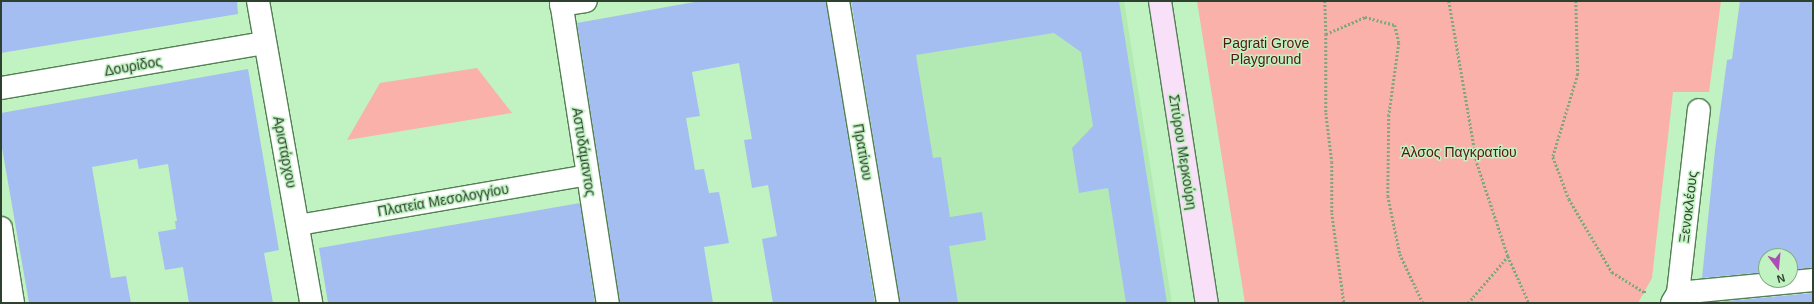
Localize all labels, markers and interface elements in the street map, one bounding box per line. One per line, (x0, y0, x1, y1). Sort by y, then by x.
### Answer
park label: Pagrati Grove Playground (1223, 35, 1309, 68)
street label: Δουρίδος (103, 53, 163, 79)
street label: Σπύρου Μερκούρη (1166, 93, 1200, 211)
street label: Αστυδάμαντος (569, 106, 599, 198)
street label: Αριστάρχου (270, 115, 300, 189)
street label: Πρατίνου (850, 122, 876, 182)
park label: Άλσος Παγκρατίου (1401, 144, 1517, 160)
street label: Ξενοκλέους (1675, 170, 1701, 244)
street label: Πλατεία Μεσολογγίου (376, 180, 510, 220)
north arrow (1758, 248, 1798, 288)
text: N (1776, 272, 1787, 285)

